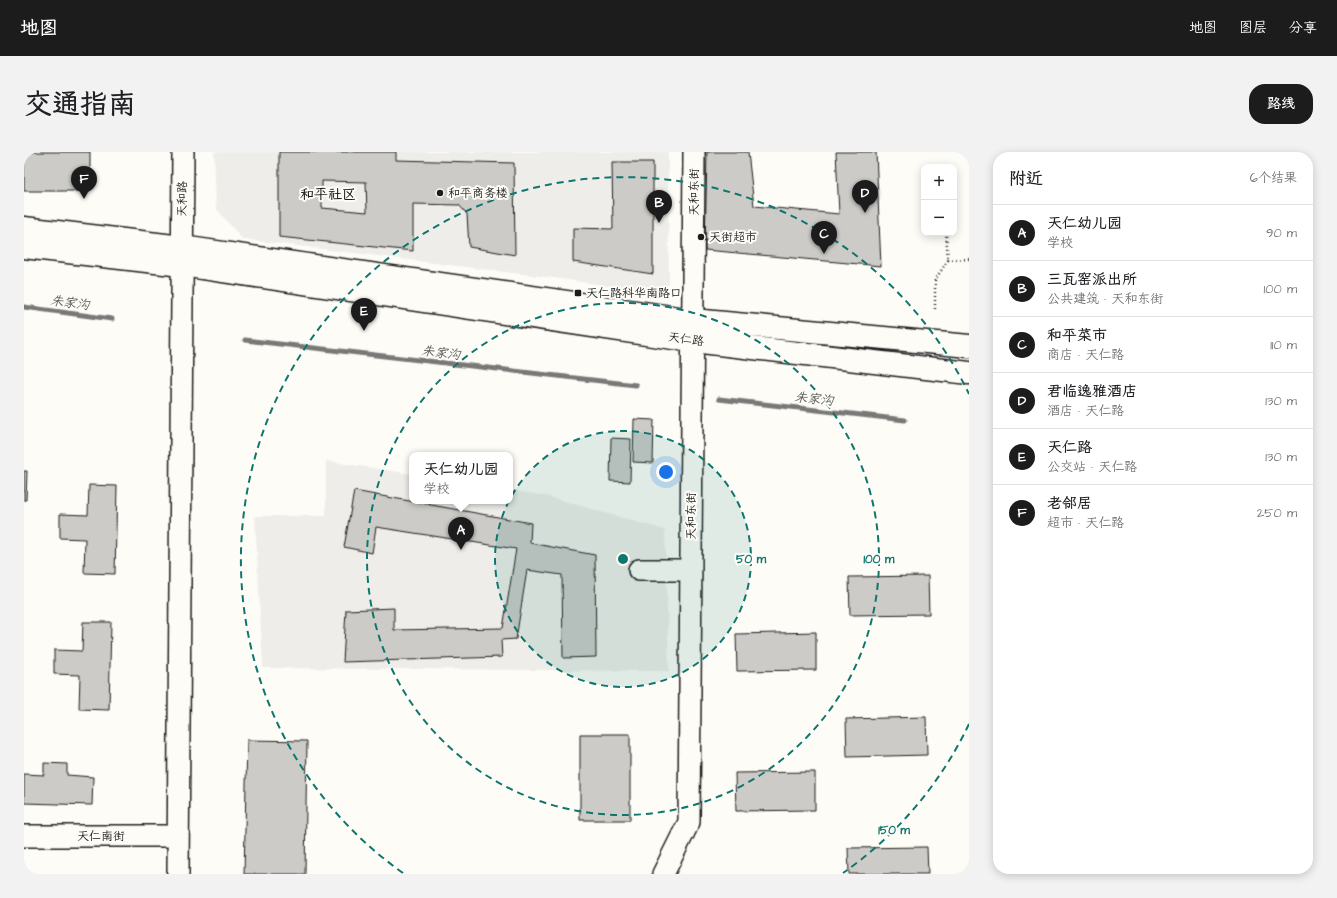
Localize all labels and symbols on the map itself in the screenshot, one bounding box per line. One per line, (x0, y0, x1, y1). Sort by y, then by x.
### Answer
pin: F (71, 166, 97, 199)
street label: 天和东街 (686, 168, 703, 216)
pin: D (852, 180, 878, 213)
street label: 天和路 (174, 181, 191, 217)
district label: 和平社区 (300, 185, 356, 205)
place label: 和平商务楼 (448, 185, 508, 202)
marker: 和平商务楼 (435, 188, 445, 198)
pin: B (646, 190, 672, 223)
pin: C (811, 221, 837, 254)
place label: 天街超市 (709, 229, 757, 246)
marker: 天街超市 (696, 232, 706, 242)
place label: 天仁路科华南路口 (586, 285, 682, 302)
marker: 天仁路科华南路口 (573, 288, 583, 298)
water label: 朱家沟 (49, 291, 91, 315)
pin: E (351, 298, 377, 331)
street label: 天仁路 (667, 329, 705, 350)
water label: 朱家沟 (420, 342, 462, 364)
water label: 朱家沟 (794, 388, 835, 410)
your location (656, 462, 676, 482)
street label: 天和东街 (683, 492, 700, 540)
pin: A (448, 517, 474, 550)
text: 50 m (736, 551, 767, 568)
text: 100 m (864, 551, 895, 568)
centre of rings (616, 552, 630, 566)
text: 150 m (878, 822, 911, 839)
street label: 天仁南街 (77, 828, 125, 845)

